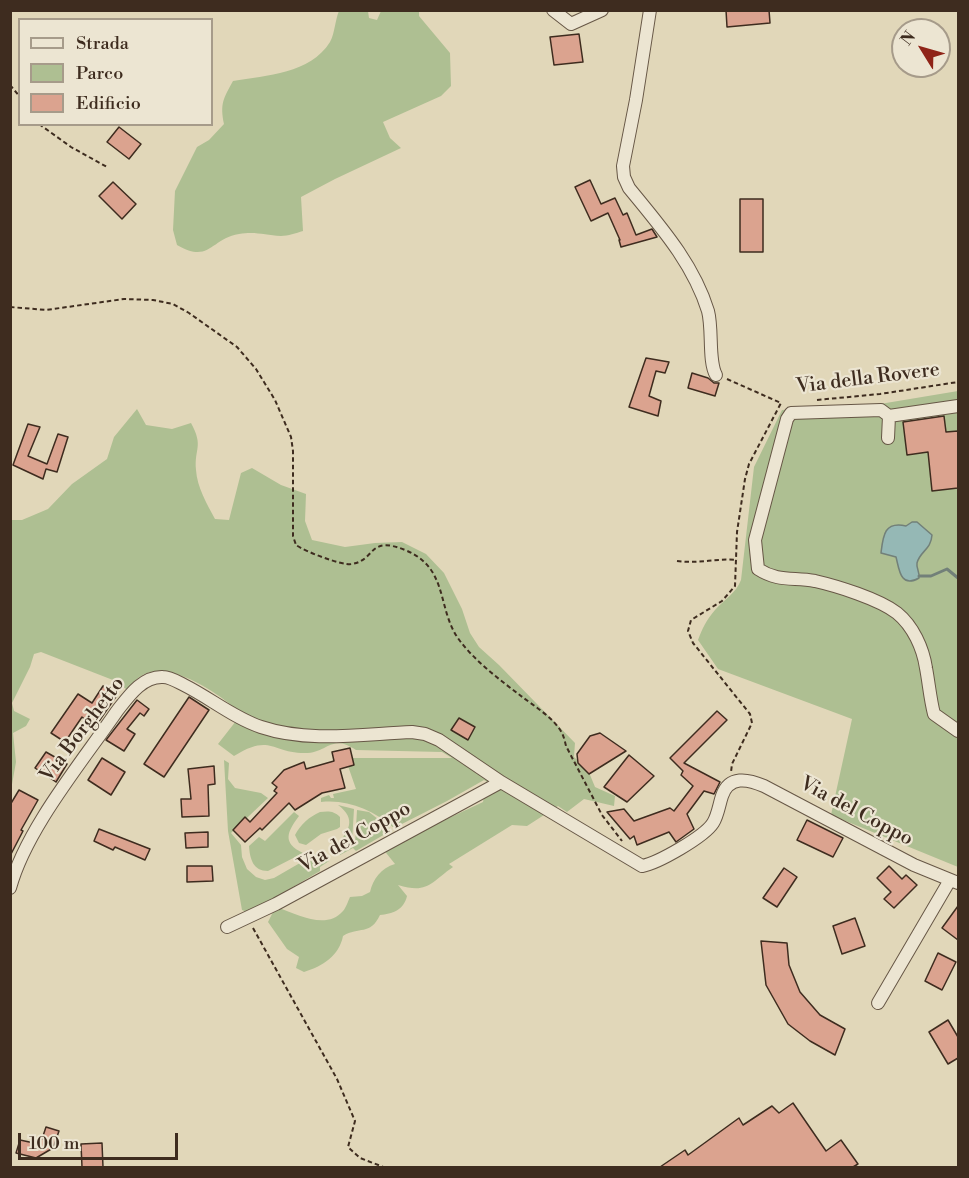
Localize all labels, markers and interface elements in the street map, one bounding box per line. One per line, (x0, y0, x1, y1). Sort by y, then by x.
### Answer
legend (18, 18, 213, 126)
north arrow (891, 18, 951, 78)
text: N (896, 27, 920, 49)
text: Strada (76, 32, 129, 55)
text: Parco (76, 62, 123, 85)
text: Edificio (76, 92, 141, 115)
street label: Via della Rovere (795, 358, 941, 400)
street label: Via Borghetto (36, 673, 130, 787)
street label: Via del Coppo (795, 772, 917, 852)
street label: Via del Coppo (295, 797, 415, 879)
scale bar (21, 1121, 182, 1159)
text: 100 m (29, 1132, 80, 1155)

